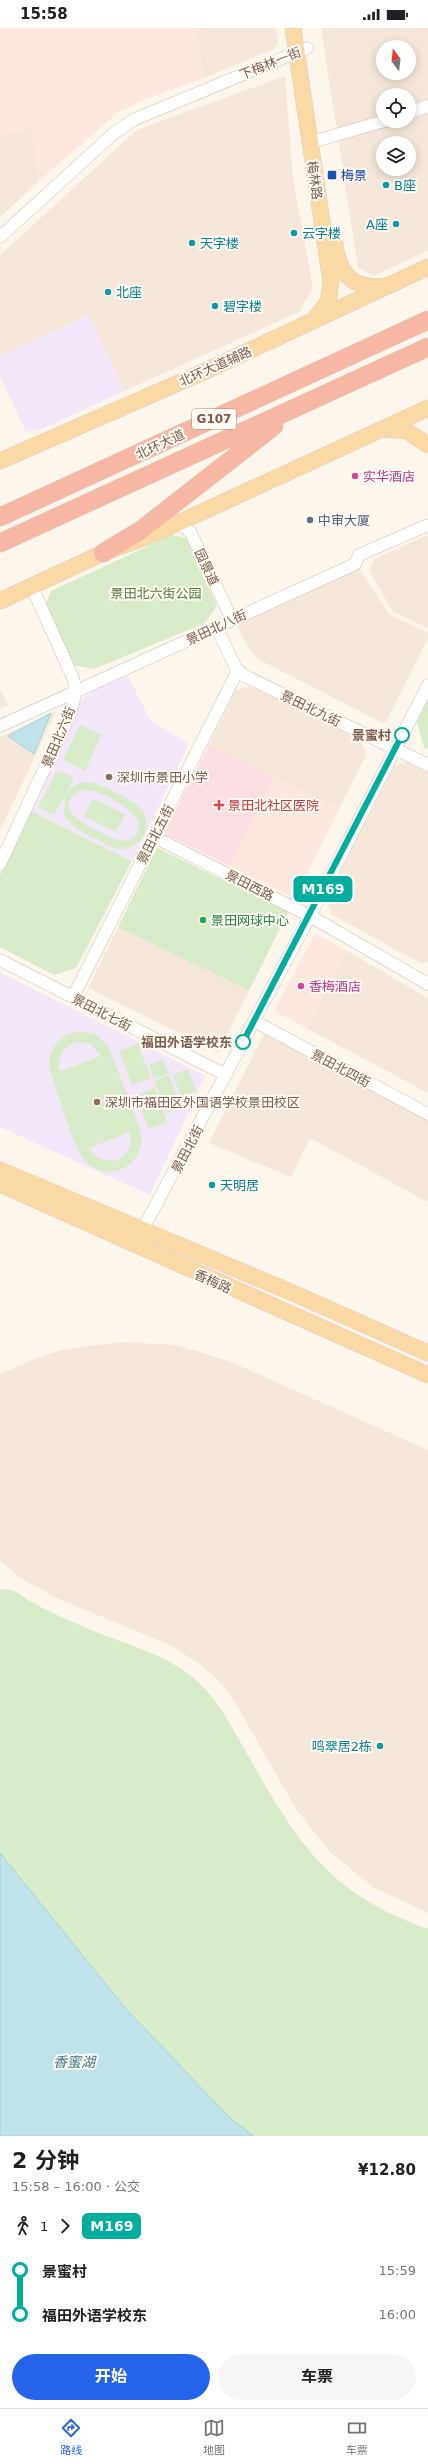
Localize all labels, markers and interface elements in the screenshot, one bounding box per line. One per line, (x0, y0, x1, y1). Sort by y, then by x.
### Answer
text: 15:58 (20, 5, 68, 23)
north arrow (376, 40, 416, 80)
map controls (376, 40, 416, 176)
street label: 下梅林一街 (237, 44, 303, 83)
button: locate (376, 88, 416, 128)
button: layers (376, 136, 416, 176)
street label: 梅林路 (304, 160, 325, 200)
place label: 梅景 (341, 168, 367, 183)
marker: 梅景 (326, 169, 338, 181)
place label: B座 (394, 178, 416, 193)
marker: B座 (381, 180, 391, 190)
place label: A座 (366, 217, 388, 232)
marker: A座 (391, 219, 401, 229)
place label: 云字楼 (302, 226, 341, 241)
marker: 云字楼 (289, 228, 299, 238)
place label: 天字楼 (200, 236, 239, 251)
marker: 天字楼 (187, 238, 197, 248)
place label: 北座 (116, 285, 142, 300)
marker: 北座 (103, 287, 113, 297)
place label: 碧字楼 (223, 299, 262, 314)
marker: 碧字楼 (210, 301, 220, 311)
street label: 北环大道辅路 (177, 344, 254, 389)
road number: G107 (192, 409, 236, 429)
street label: 北环大道 (133, 427, 187, 462)
place label: 实华酒店 (363, 469, 415, 484)
marker: 实华酒店 (350, 471, 360, 481)
place label: 中审大厦 (318, 513, 370, 528)
marker: 中审大厦 (305, 515, 315, 525)
street label: 园景道 (192, 546, 222, 588)
park label: 景田北六街公园 (110, 586, 202, 601)
street label: 景田北八街 (184, 607, 249, 648)
street label: 景田北九街 (278, 687, 343, 729)
street label: 景田北六街 (39, 704, 78, 770)
marker: 景蜜村 (394, 727, 410, 743)
place label: 景蜜村 (352, 728, 391, 743)
place label: 深圳市景田小学 (117, 770, 208, 785)
marker: 深圳市景田小学 (104, 772, 114, 782)
place label: 景田北社区医院 (228, 798, 319, 813)
marker: 景田北社区医院 (213, 799, 225, 811)
street label: 景田北五街 (134, 802, 177, 867)
street label: 景田西路 (223, 867, 276, 904)
line badge: M169 (295, 876, 351, 902)
text: M169 (301, 881, 345, 897)
place label: 景田网球中心 (211, 913, 289, 928)
marker: 景田网球中心 (198, 915, 208, 925)
place label: 香梅酒店 (309, 979, 361, 994)
marker: 香梅酒店 (296, 981, 306, 991)
street label: 景田北七街 (69, 991, 134, 1034)
marker: 福田外语学校东 (235, 1034, 251, 1050)
place label: 福田外语学校东 (141, 1035, 232, 1050)
street label: 景田北四街 (309, 1047, 373, 1090)
place label: 深圳市福田区外国语学校景田校区 (105, 1095, 300, 1110)
marker: 深圳市福田区外国语学校景田校区 (92, 1097, 102, 1107)
street label: 景田北街 (169, 1123, 206, 1176)
place label: 天明居 (220, 1178, 259, 1193)
marker: 天明居 (207, 1180, 217, 1190)
street label: 香梅路 (192, 1267, 234, 1296)
place label: 鸣翠居2栋 (312, 1739, 372, 1754)
marker: 鸣翠居2栋 (375, 1741, 385, 1751)
water label: 香蜜湖 (53, 2054, 97, 2070)
text: 2 分钟 (12, 2148, 79, 2173)
text: ¥12.80 (358, 2161, 416, 2179)
text: 15:58 – 16:00 · 公交 (12, 2179, 140, 2194)
icon: walk (12, 2215, 34, 2237)
icon: forward (54, 2215, 76, 2237)
text: M169 (90, 2218, 133, 2234)
text: 1 (40, 2219, 48, 2234)
text: 景蜜村 (42, 2263, 87, 2281)
text: 15:59 (379, 2263, 416, 2278)
text: 福田外语学校东 (42, 2307, 147, 2325)
text: 16:00 (379, 2307, 416, 2322)
button: 开始 (12, 2354, 210, 2400)
button: 车票 (218, 2354, 416, 2400)
tab: 路线 (60, 2417, 82, 2457)
tab: 地图 (203, 2417, 225, 2457)
tab: 车票 (346, 2417, 368, 2457)

